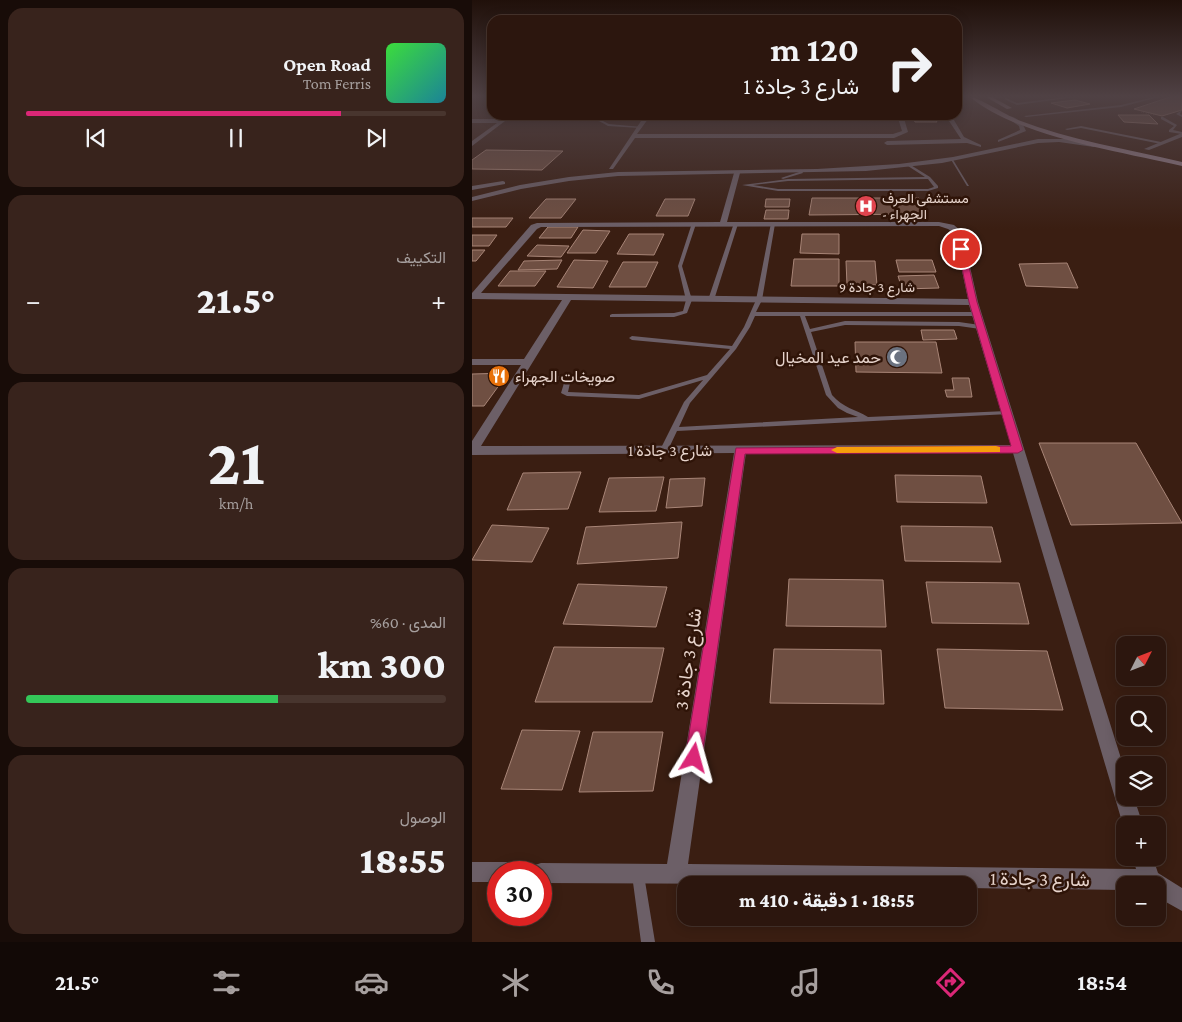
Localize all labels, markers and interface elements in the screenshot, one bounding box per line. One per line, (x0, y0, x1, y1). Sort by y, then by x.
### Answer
text: 120 m (770, 30, 859, 69)
icon: right (877, 35, 942, 100)
text: Open Road (283, 54, 371, 75)
text: شارع 3 جادة 1 (743, 74, 859, 99)
text: Tom Ferris (303, 75, 371, 92)
icon: previous (82, 124, 110, 152)
icon: pause (222, 124, 250, 152)
icon: next (362, 124, 390, 152)
place label: مستشفى العرف - الجهراء (882, 190, 969, 223)
hospital icon: مستشفى العرف - الجهراء (854, 194, 878, 218)
pin (940, 228, 982, 270)
icon: arrive (947, 235, 975, 263)
text: التكييف (396, 249, 446, 266)
text: 21.5° (196, 279, 276, 321)
street label: شارع 3 جادة 9 (839, 279, 915, 298)
text: − (26, 285, 41, 316)
text: + (431, 285, 446, 316)
mosque icon: حمد عيد المخيال (885, 345, 909, 369)
place label: حمد عيد المخيال (775, 349, 881, 367)
restaurant icon: صويخات الجهراء (487, 364, 511, 388)
place label: صويخات الجهراء (515, 368, 615, 387)
text: 21 (207, 426, 265, 498)
street label: شارع 3 جادة 1 (628, 442, 712, 462)
text: km/h (219, 495, 253, 512)
street label: شارع 3 جادة 3 (670, 607, 708, 712)
text: المدى · 60% (370, 614, 446, 631)
north arrow (1116, 636, 1166, 686)
map controls (1116, 636, 1166, 926)
text: 300 km (318, 644, 446, 686)
button: search (1116, 696, 1166, 746)
position arrow (667, 731, 719, 783)
button: layers (1116, 756, 1166, 806)
text: الوصول (400, 809, 446, 826)
button: + (1116, 816, 1166, 866)
text: 18:55 (360, 839, 446, 881)
speed limit sign: 30 (487, 861, 552, 926)
street label: شارع 3 جادة 1 (990, 868, 1090, 892)
button: − (1116, 876, 1166, 926)
text: 18:55 · 1 دقيقة · 410 m (739, 890, 915, 911)
icon: filters (209, 965, 244, 1000)
icon: car (354, 965, 389, 1000)
icon: climate (498, 965, 533, 1000)
icon: phone (643, 965, 678, 1000)
icon: music (788, 965, 823, 1000)
icon: directions (933, 965, 968, 1000)
text: 21.5° (55, 970, 99, 995)
text: 18:54 (1077, 970, 1127, 995)

